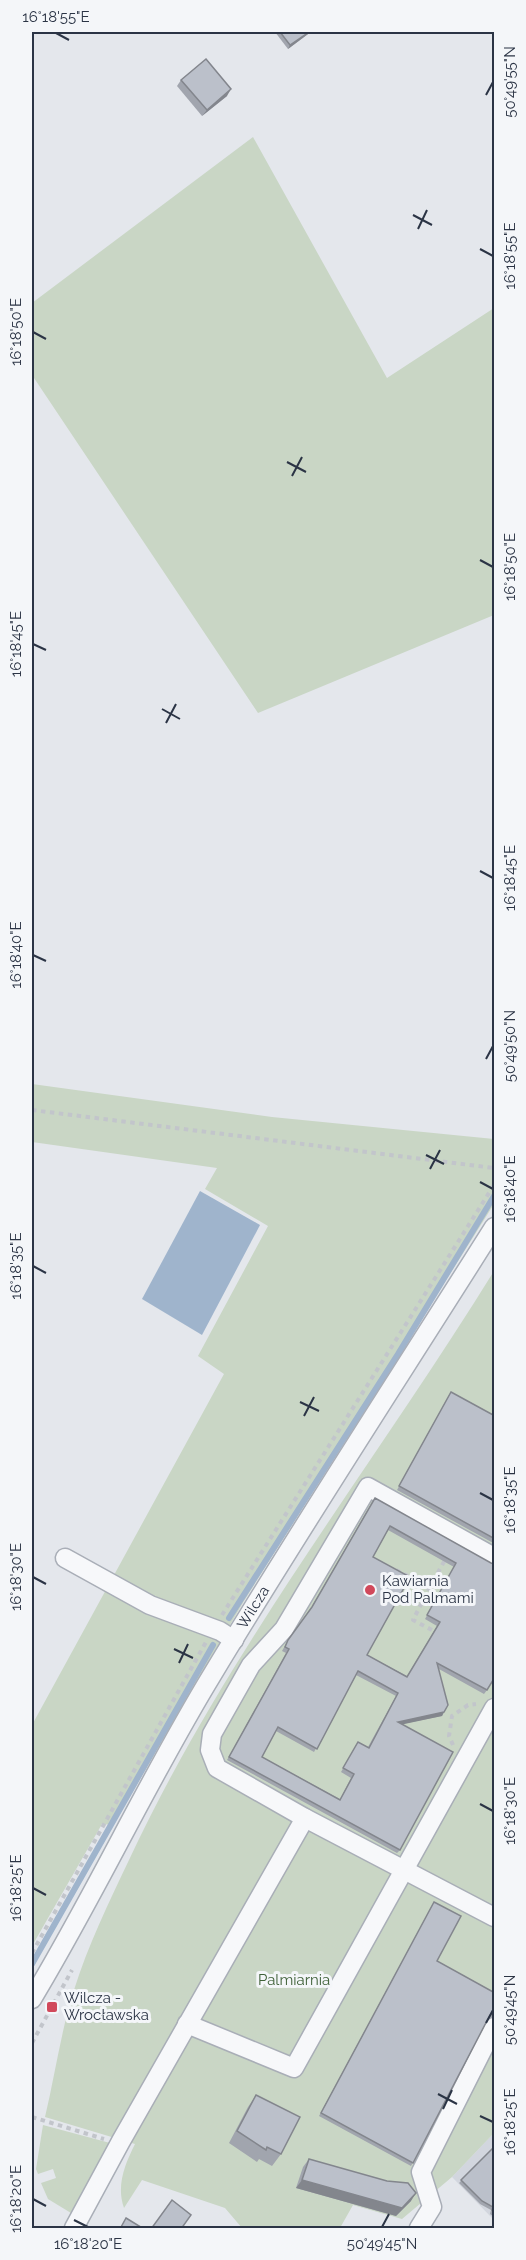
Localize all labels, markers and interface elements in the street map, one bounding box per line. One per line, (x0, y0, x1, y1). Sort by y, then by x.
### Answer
text: 16°18'55"E (22, 8, 90, 26)
text: 50°49'55"N (501, 46, 519, 118)
text: 16°18'55"E (501, 222, 519, 290)
text: 16°18'50"E (7, 298, 25, 366)
text: 16°18'50"E (501, 533, 519, 601)
text: 16°18'45"E (7, 611, 25, 677)
text: 16°18'45"E (501, 845, 519, 911)
text: 16°18'40"E (7, 921, 25, 989)
text: 50°49'50"N (501, 1010, 519, 1082)
text: 16°18'40"E (501, 1155, 519, 1223)
text: 16°18'35"E (7, 1232, 25, 1300)
text: 16°18'35"E (501, 1466, 519, 1534)
text: 16°18'30"E (7, 1543, 25, 1611)
place label: Kawiarnia Pod Palmami (382, 1572, 474, 1607)
street label: Wilcza (233, 1583, 273, 1632)
marker: Kawiarnia Pod Palmami (363, 1583, 377, 1597)
text: 16°18'30"E (501, 1777, 519, 1845)
text: 16°18'25"E (7, 1854, 25, 1922)
park label: Palmiarnia (258, 1971, 330, 1989)
text: 50°49'45"N (501, 1975, 519, 2045)
place label: Wilcza - Wrocławska (64, 1989, 149, 2024)
marker: Wilcza - Wrocławska (45, 2000, 59, 2014)
text: 16°18'25"E (501, 2088, 519, 2156)
text: 16°18'20"E (7, 2165, 25, 2233)
text: 16°18'20"E (54, 2235, 122, 2253)
text: 50°49'45"N (347, 2235, 417, 2253)

